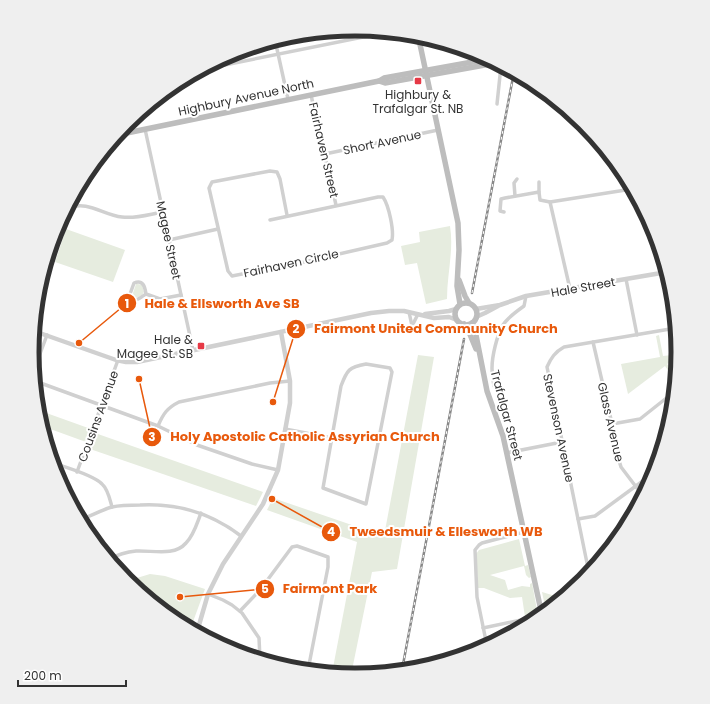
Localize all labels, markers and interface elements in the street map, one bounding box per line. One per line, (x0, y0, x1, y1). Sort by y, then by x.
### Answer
street label: Highbury Avenue North (177, 74, 315, 120)
marker: Highbury & Trafalgar St. NB (413, 76, 423, 86)
place label: Highbury & Trafalgar St. NB (373, 86, 463, 117)
street label: Fairhaven Street (305, 101, 343, 199)
street label: Short Avenue (341, 125, 423, 159)
street label: Magee Street (152, 199, 186, 281)
street label: Fairhaven Circle (242, 245, 340, 281)
street label: Hale Street (549, 273, 617, 301)
callout: Hale & Ellsworth Ave SB (117, 291, 308, 316)
text: Hale & Ellsworth Ave SB (145, 294, 300, 313)
text: 1 (125, 295, 129, 312)
callout: Fairmont United Community Church (286, 316, 566, 341)
text: Fairmont United Community Church (314, 319, 558, 338)
text: 2 (293, 320, 300, 337)
place label: Hale & Magee St. SB (117, 331, 193, 362)
marker: Hale & Magee St. SB (196, 341, 206, 351)
street label: Cousins Avenue (74, 368, 122, 464)
street label: Trafalgar Street (487, 368, 527, 462)
street label: Stevenson Avenue (539, 372, 579, 484)
street label: Glass Avenue (594, 381, 628, 463)
callout: Holy Apostolic Catholic Assyrian Church (142, 424, 447, 449)
text: Holy Apostolic Catholic Assyrian Church (170, 427, 440, 446)
text: 3 (148, 428, 156, 445)
callout: Tweedsmuir & Ellesworth WB (321, 519, 550, 544)
text: Tweedsmuir & Ellesworth WB (350, 522, 543, 541)
text: 4 (327, 523, 335, 540)
callout: Fairmont Park (255, 576, 386, 601)
text: Fairmont Park (283, 579, 377, 598)
text: 5 (261, 580, 269, 597)
scale bar (18, 662, 126, 688)
text: 200 m (24, 667, 62, 684)

